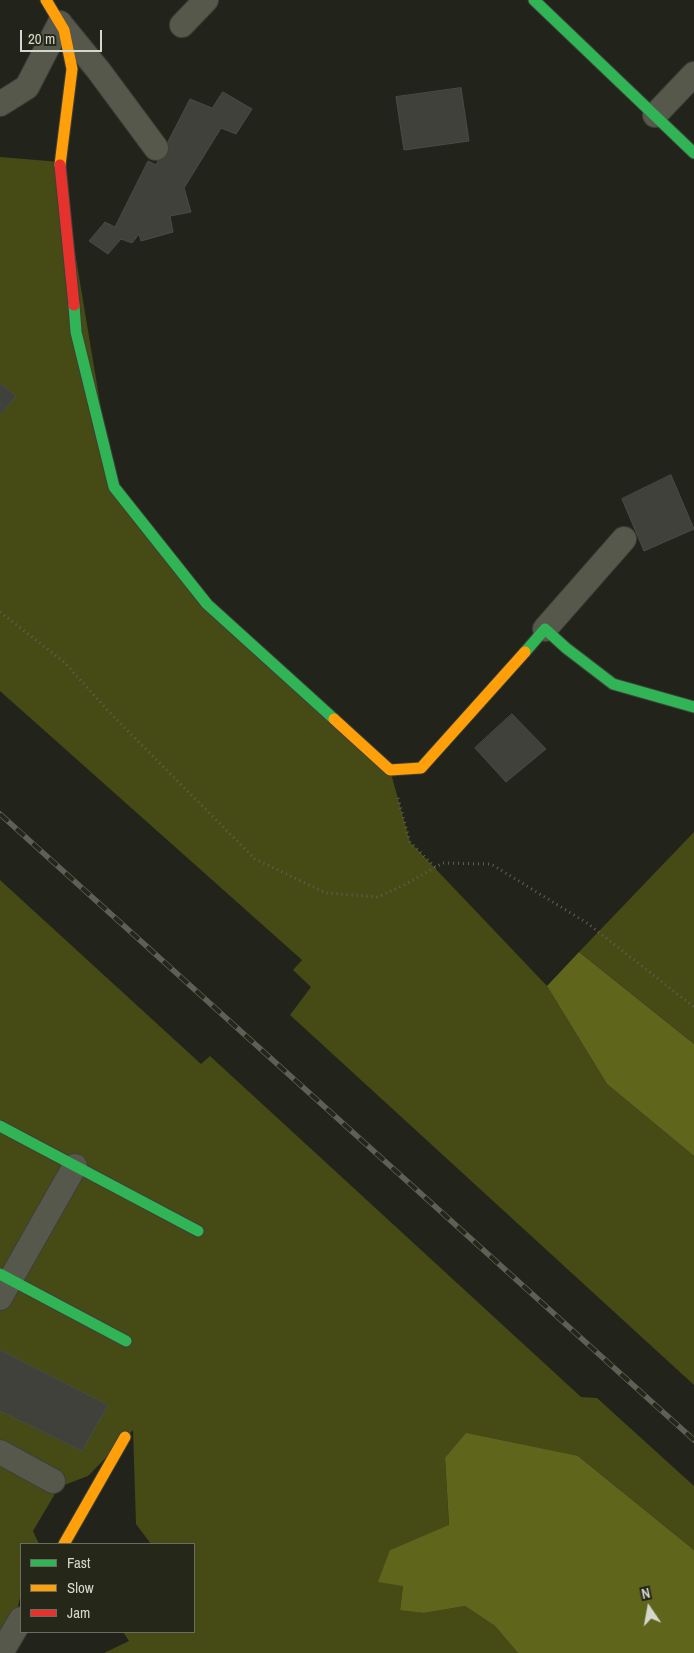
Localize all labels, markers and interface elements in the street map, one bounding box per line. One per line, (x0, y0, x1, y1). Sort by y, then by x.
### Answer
scale bar (22, 20, 105, 52)
text: 20 m (28, 28, 55, 49)
legend (20, 1543, 195, 1633)
text: Fast (67, 1552, 90, 1573)
text: Slow (67, 1577, 94, 1598)
north arrow (624, 1583, 674, 1633)
text: N (640, 1584, 652, 1603)
text: Jam (67, 1602, 90, 1623)

